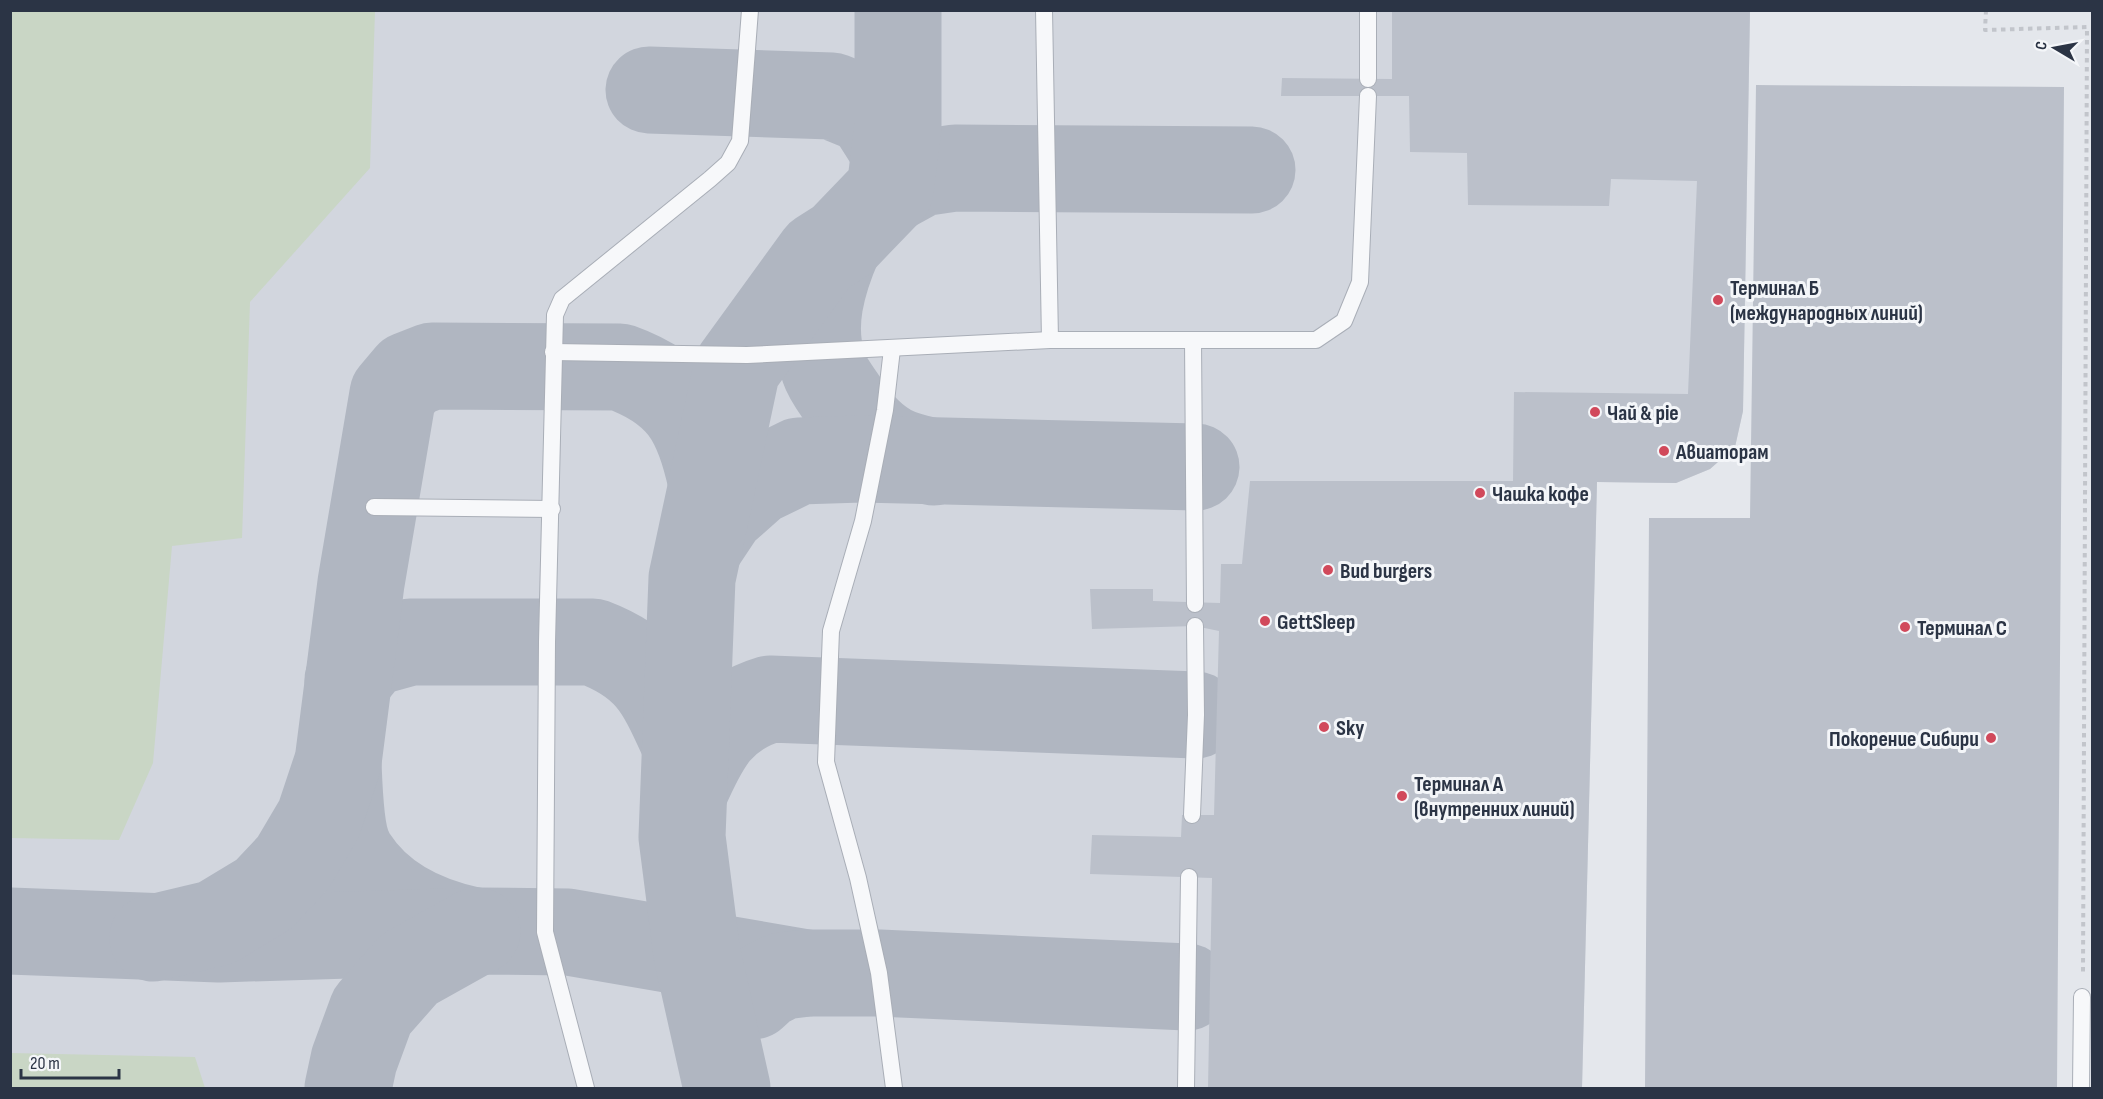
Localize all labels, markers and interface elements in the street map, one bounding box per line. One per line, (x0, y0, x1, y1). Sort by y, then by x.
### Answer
north arrow (2025, 18, 2085, 78)
text: С (2032, 40, 2052, 51)
place label: Терминал Б (международных линий) (1730, 275, 1923, 327)
marker: Терминал Б (международных линий) (1711, 293, 1725, 307)
place label: Чай & pie (1607, 400, 1679, 427)
marker: Чай & pie (1588, 405, 1602, 419)
place label: Авиаторам (1675, 439, 1769, 466)
marker: Авиаторам (1657, 444, 1671, 458)
place label: Чашка кофе (1492, 481, 1589, 508)
marker: Чашка кофе (1473, 486, 1487, 500)
place label: Bud burgers (1340, 558, 1432, 585)
marker: Bud burgers (1321, 563, 1335, 577)
place label: GettSleep (1277, 609, 1355, 636)
marker: GettSleep (1258, 614, 1272, 628)
place label: Терминал С (1917, 615, 2007, 642)
marker: Терминал С (1898, 620, 1912, 634)
place label: Sky (1336, 715, 1364, 742)
marker: Sky (1317, 720, 1331, 734)
place label: Покорение Сибири (1829, 726, 1979, 753)
marker: Покорение Сибири (1984, 731, 1998, 745)
place label: Терминал А (внутренних линий) (1414, 771, 1575, 823)
marker: Терминал А (внутренних линий) (1395, 789, 1409, 803)
scale bar (21, 1042, 118, 1080)
text: 20 m (30, 1053, 60, 1074)

